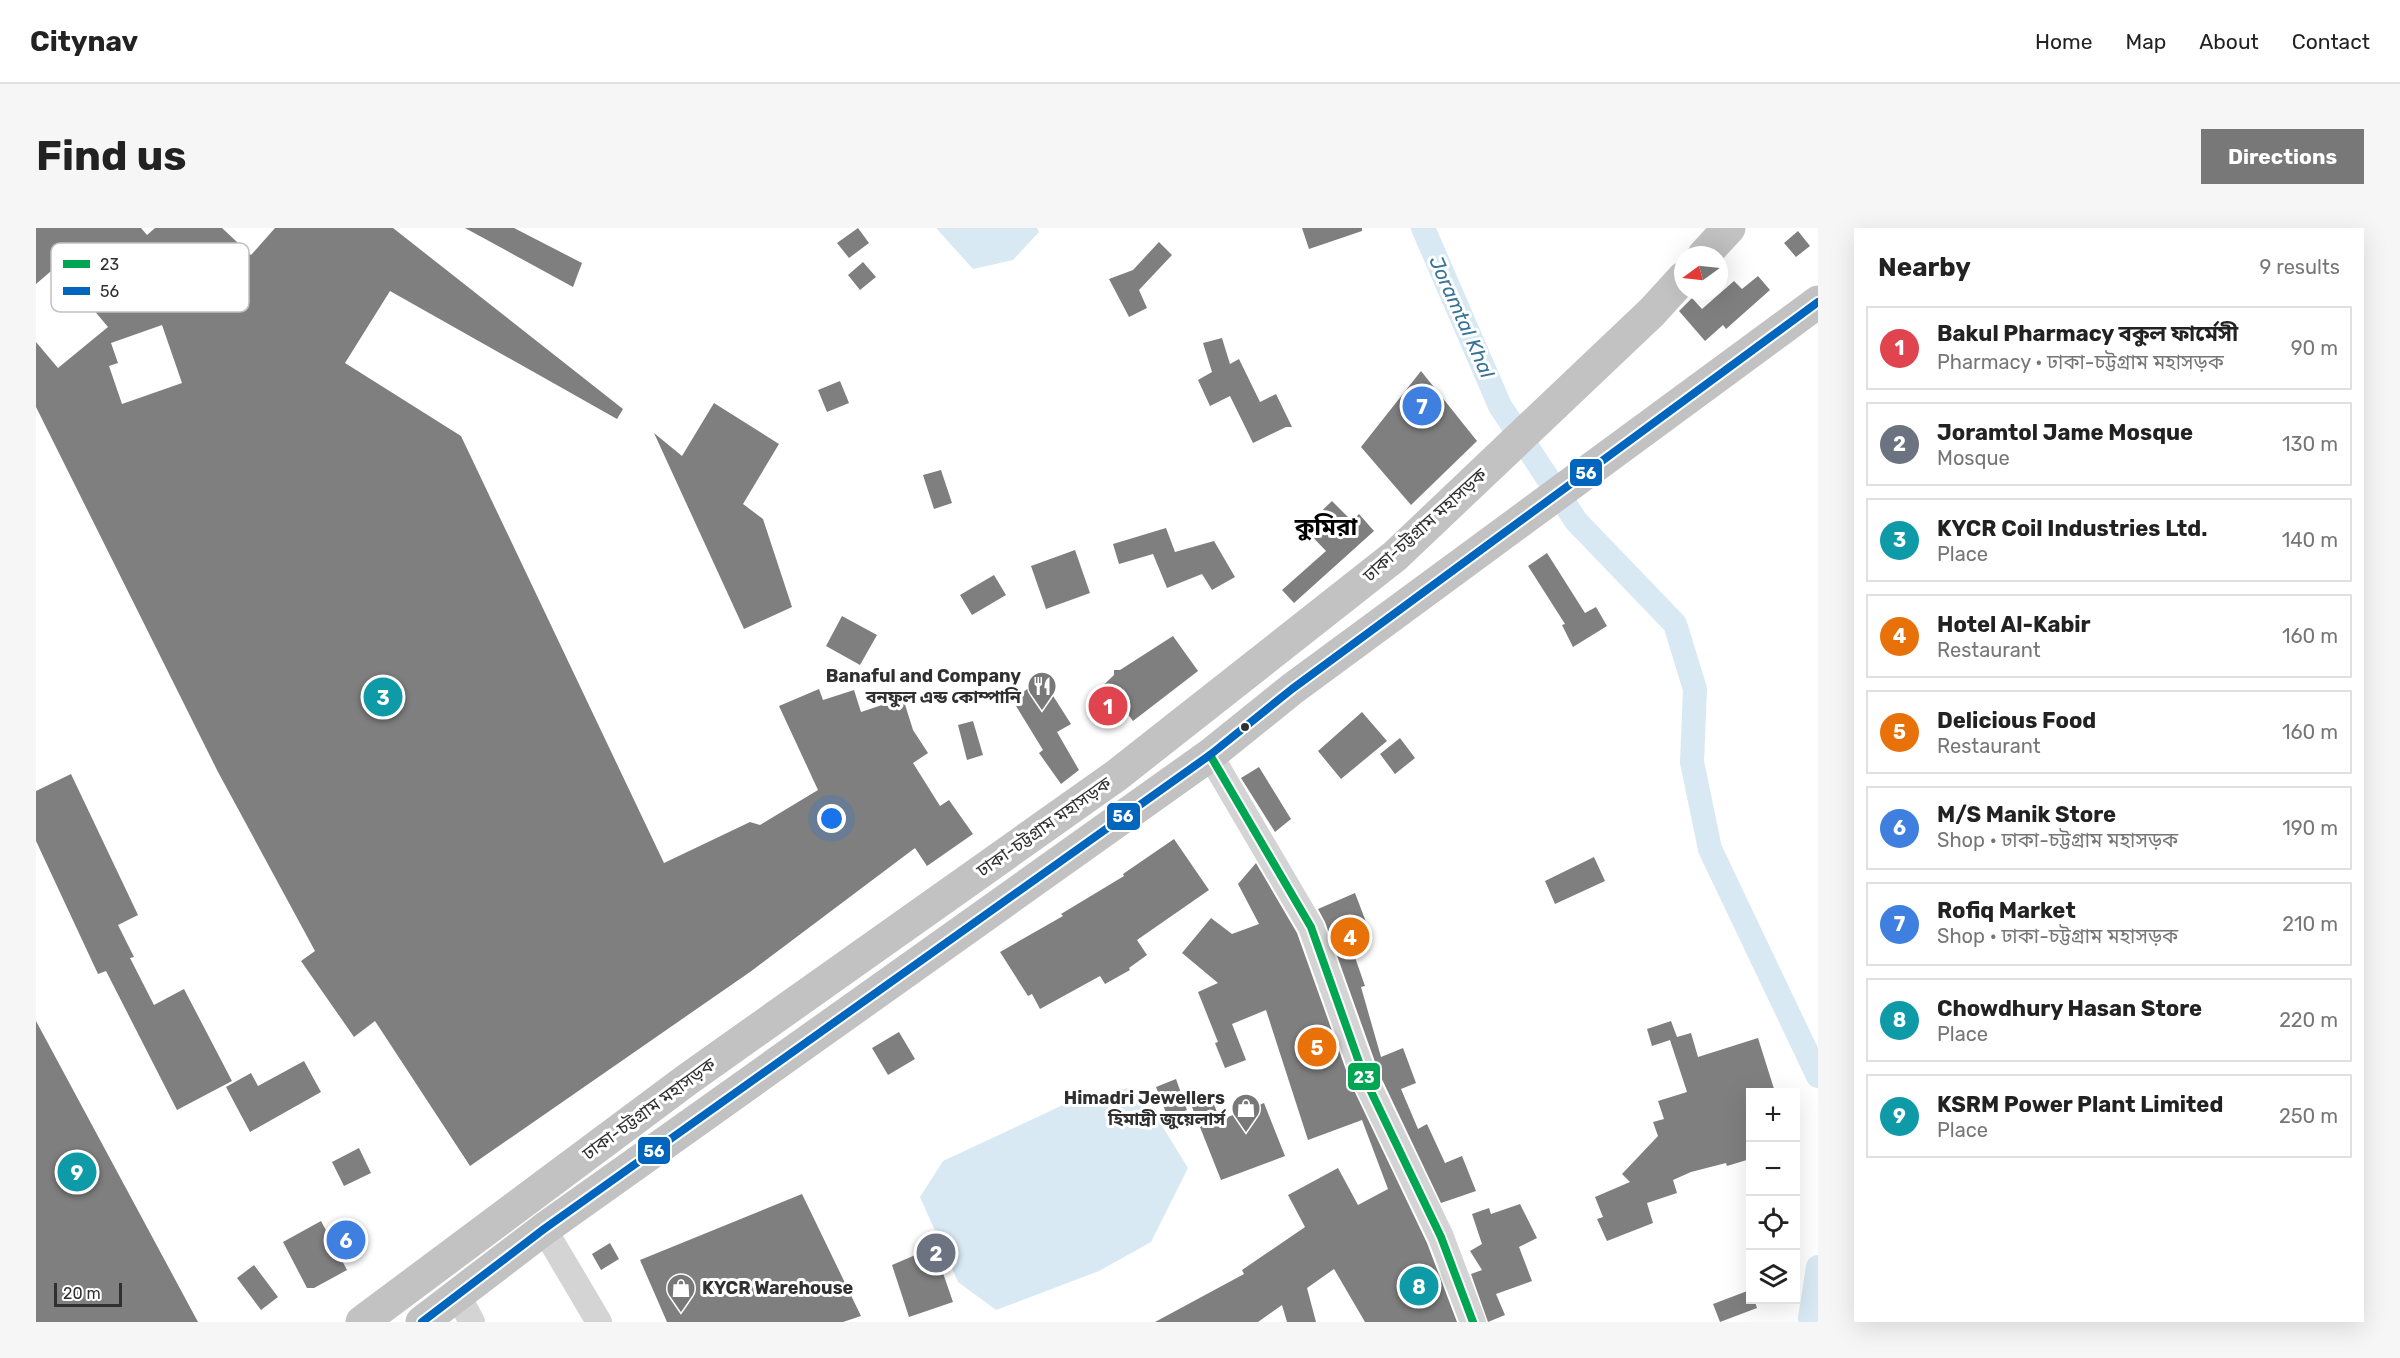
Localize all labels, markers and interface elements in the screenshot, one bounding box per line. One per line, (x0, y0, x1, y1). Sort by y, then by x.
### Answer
text: Citynav (30, 25, 138, 58)
text: Home (2035, 29, 2092, 54)
text: Map (2125, 29, 2166, 54)
text: About (2199, 29, 2259, 54)
text: Contact (2292, 29, 2370, 54)
button: Directions (2201, 129, 2364, 184)
text: Find us (36, 131, 187, 181)
legend (51, 243, 249, 312)
north arrow (1674, 246, 1728, 300)
water label: Joramtal Khal (1424, 252, 1500, 383)
text: Nearby (1878, 252, 1971, 283)
text: 23 (100, 255, 119, 274)
text: 9 results (2260, 255, 2340, 279)
text: 56 (100, 282, 120, 301)
text: Bakul Pharmacy বকুল ফার্মেসী (1937, 320, 2238, 347)
text: 1 (1895, 336, 1904, 360)
text: 90 m (2291, 336, 2338, 360)
text: Pharmacy · ঢাকা-চট্টগ্রাম মহাসড়ক (1937, 350, 2224, 374)
pin: 7 (1402, 384, 1442, 429)
text: Joramtol Jame Mosque (1937, 419, 2193, 446)
text: 2 (1893, 432, 1906, 456)
text: 130 m (2282, 432, 2338, 456)
text: Mosque (1937, 446, 2010, 470)
line badge: 56 (1569, 458, 1603, 487)
street label: ঢাকা-চট্টগ্রাম মহাসড়ক (1358, 463, 1492, 587)
text: 56 (1576, 464, 1596, 483)
district label: কুমিরা (1294, 513, 1358, 541)
text: KYCR Coil Industries Ltd. (1937, 515, 2208, 542)
text: 3 (1893, 528, 1906, 552)
text: 140 m (2282, 528, 2338, 552)
text: Place (1937, 542, 1988, 566)
text: Hotel Al-Kabir (1937, 611, 2091, 638)
text: 4 (1893, 624, 1906, 648)
text: 160 m (2282, 624, 2338, 648)
text: Restaurant (1937, 638, 2041, 662)
place label: Banaful and Company বনফুল এন্ড কোম্পানি (826, 665, 1022, 708)
restaurant icon: Banaful and Company বনফুল এন্ড কোম্পানি (1026, 670, 1058, 712)
pin: 3 (364, 674, 402, 720)
pin: 1 (1088, 684, 1128, 728)
text: Delicious Food (1937, 707, 2096, 734)
text: 5 (1893, 720, 1906, 744)
text: 160 m (2282, 720, 2338, 744)
unlabelled marker (1239, 721, 1251, 733)
text: Restaurant (1937, 734, 2041, 758)
street label: ঢাকা-চট্টগ্রাম মহাসড়ক (972, 772, 1116, 882)
text: M/S Manik Store (1937, 801, 2116, 828)
line badge: 56 (1106, 802, 1141, 831)
your location (817, 804, 846, 833)
text: 56 (1113, 807, 1133, 826)
text: 6 (1893, 816, 1906, 840)
text: 190 m (2282, 816, 2338, 840)
text: Shop · ঢাকা-চট্টগ্রাম মহাসড়ক (1937, 828, 2178, 852)
text: Rofiq Market (1937, 897, 2076, 924)
text: 7 (1894, 912, 1905, 936)
text: 210 m (2282, 912, 2338, 936)
pin: 4 (1330, 914, 1370, 960)
text: Shop · ঢাকা-চট্টগ্রাম মহাসড়ক (1937, 924, 2178, 948)
text: Chowdhury Hasan Store (1937, 995, 2202, 1022)
text: 8 (1893, 1008, 1906, 1032)
text: 220 m (2279, 1008, 2338, 1032)
text: Place (1937, 1022, 1988, 1046)
pin: 5 (1298, 1024, 1336, 1070)
street label: ঢাকা-চট্টগ্রাম মহাসড়ক (577, 1053, 720, 1165)
line badge: 23 (1347, 1062, 1381, 1091)
text: 23 (1354, 1068, 1374, 1087)
place label: Himadri Jewellers হিমাদ্রী জুয়েলার্স (1064, 1087, 1226, 1130)
map controls (1746, 1088, 1800, 1304)
button: + (1746, 1088, 1800, 1142)
text: KSRM Power Plant Limited (1937, 1091, 2223, 1118)
shop icon: Himadri Jewellers হিমাদ্রী জুয়েলার্স (1230, 1092, 1262, 1134)
text: 9 (1893, 1104, 1906, 1128)
text: 250 m (2279, 1104, 2338, 1128)
text: Place (1937, 1118, 1988, 1142)
line badge: 56 (637, 1136, 671, 1165)
text: 56 (644, 1142, 664, 1161)
button: − (1746, 1142, 1800, 1196)
pin: 9 (58, 1150, 96, 1194)
button: locate (1746, 1196, 1800, 1250)
pin: 6 (326, 1218, 366, 1262)
pin: 2 (916, 1230, 956, 1276)
button: layers (1746, 1250, 1800, 1304)
pin: 8 (1400, 1264, 1438, 1308)
shop icon: KYCR Warehouse (665, 1272, 697, 1314)
place label: KYCR Warehouse (702, 1277, 854, 1299)
scale bar (54, 1280, 122, 1308)
text: 20 m (63, 1284, 101, 1303)

